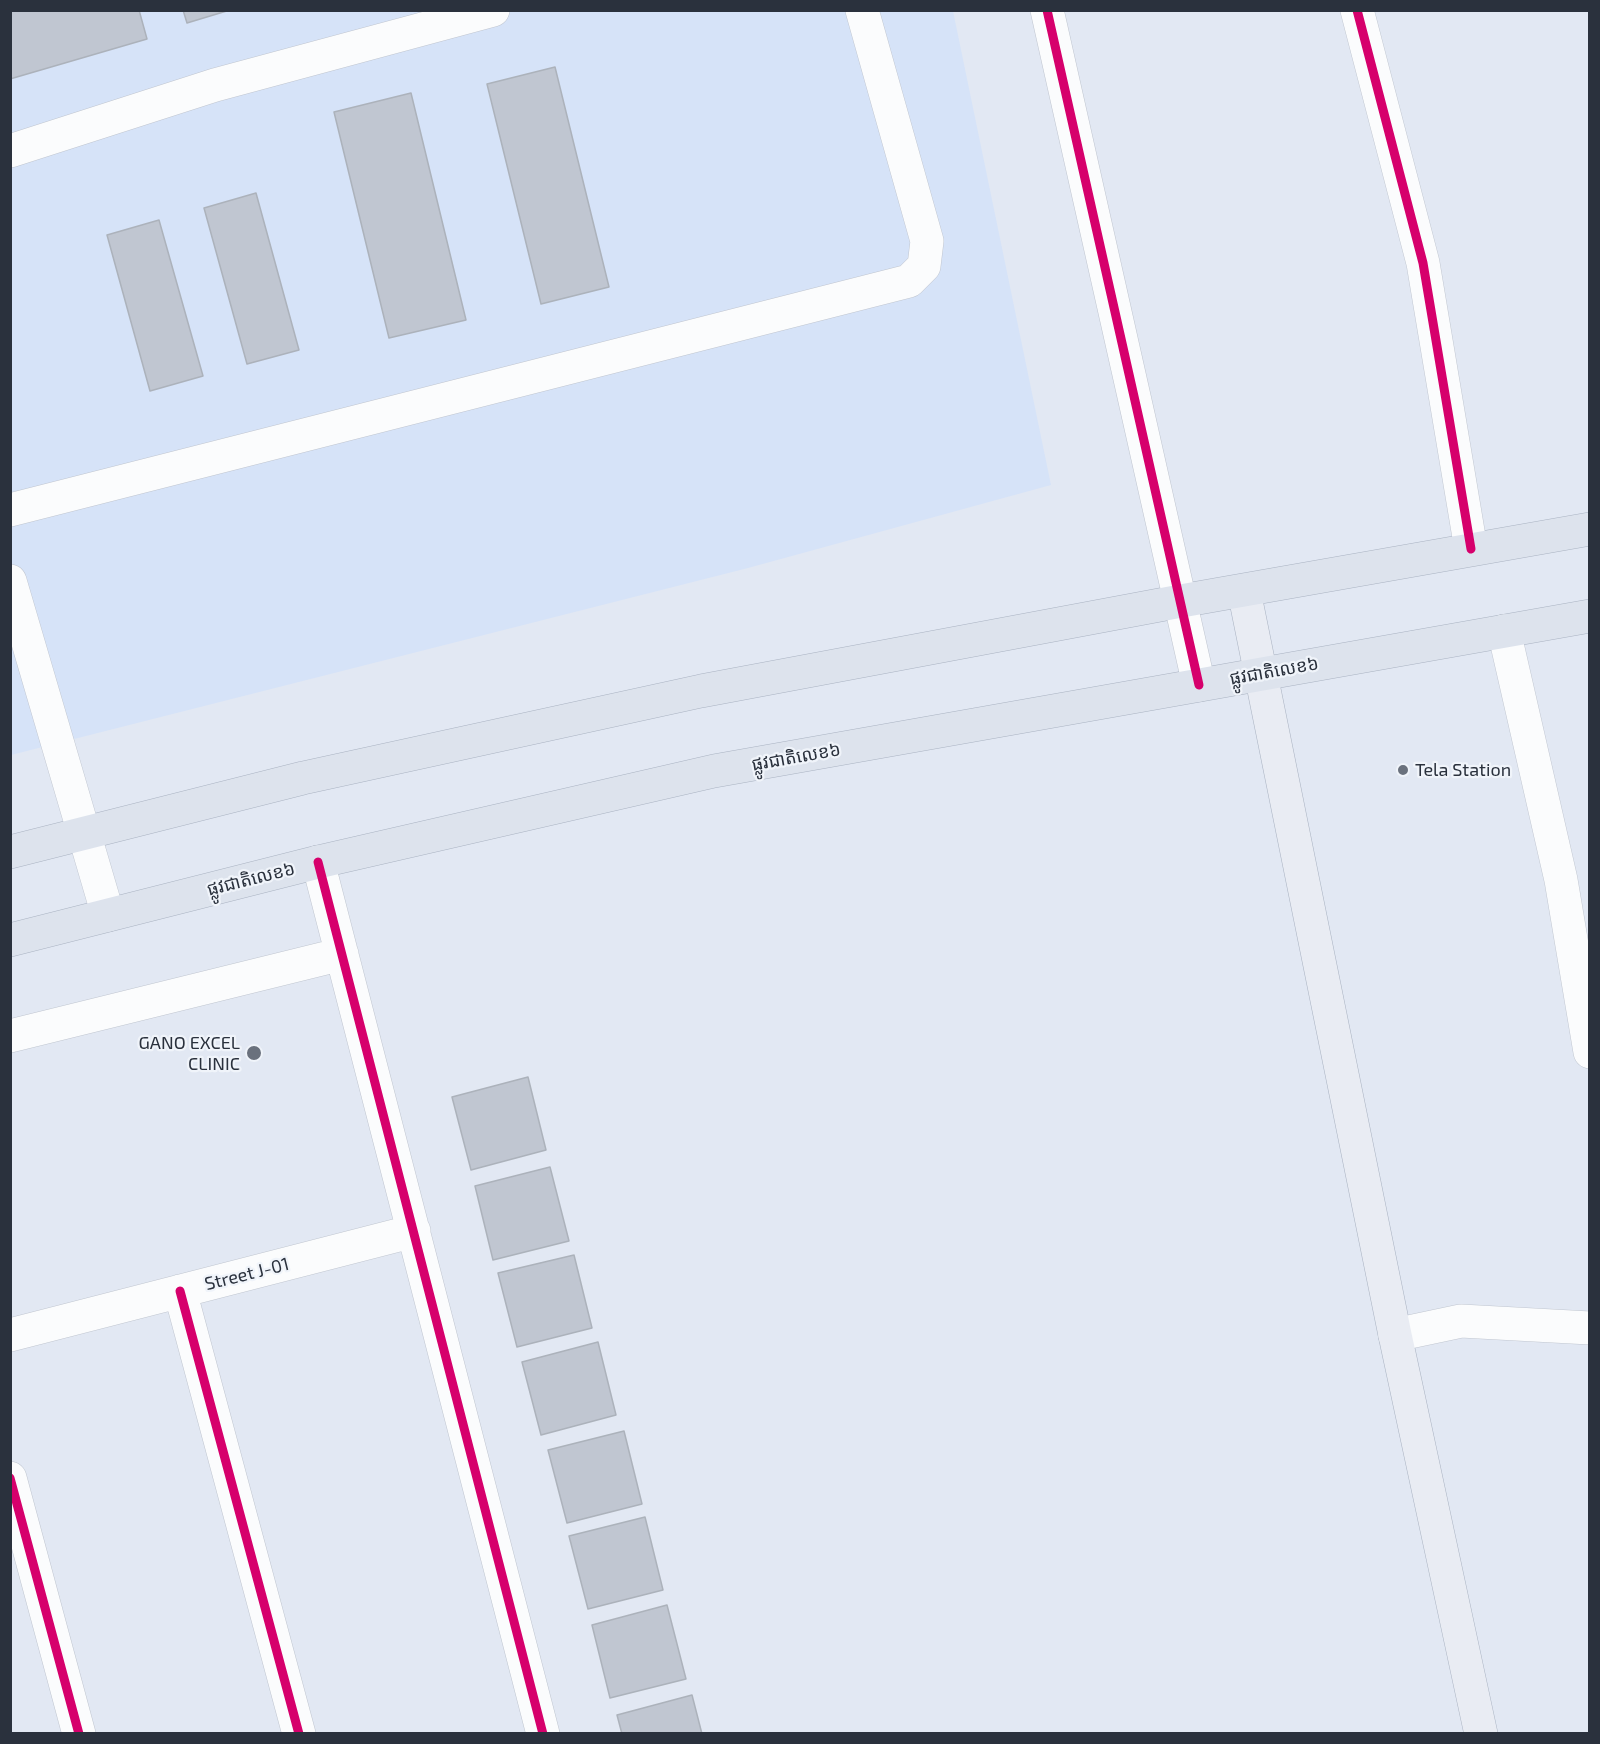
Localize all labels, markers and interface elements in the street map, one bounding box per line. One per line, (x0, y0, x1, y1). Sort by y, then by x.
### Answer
street label: ផ្លូវជាតិលេខ៦ (1228, 653, 1320, 689)
street label: ផ្លូវជាតិលេខ៦ (750, 739, 842, 775)
place label: Tela Station (1415, 759, 1511, 781)
marker: Tela Station (1396, 763, 1410, 777)
street label: ផ្លូវជាតិលេខ៦ (205, 858, 297, 900)
place label: GANO EXCEL CLINIC (138, 1032, 240, 1074)
marker: GANO EXCEL CLINIC (245, 1044, 263, 1062)
street label: Street J-01 (203, 1253, 291, 1295)

